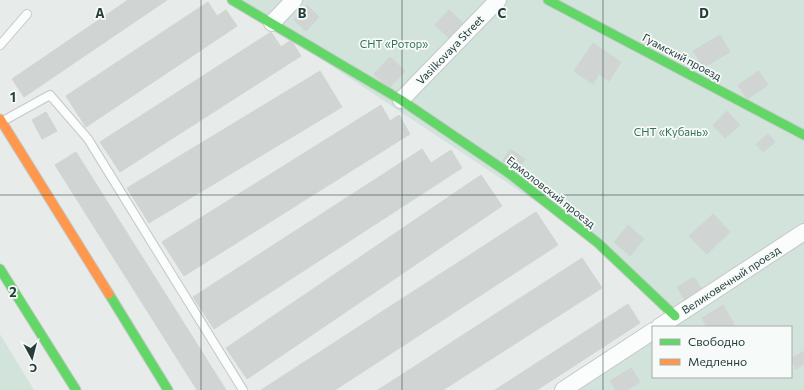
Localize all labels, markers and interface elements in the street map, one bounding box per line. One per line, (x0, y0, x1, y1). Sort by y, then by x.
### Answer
text: A (95, 5, 105, 21)
text: B (298, 5, 307, 21)
text: C (498, 5, 507, 21)
text: D (699, 5, 709, 21)
street label: Vasilkovaya Street (413, 12, 486, 87)
street label: Гуамский проезд (641, 30, 724, 83)
park label: СНТ «Ротор» (360, 37, 428, 50)
text: 1 (10, 89, 16, 105)
park label: СНТ «Кубань» (634, 125, 708, 138)
street label: Ермоловский проезд (504, 153, 599, 231)
street label: Великовечный проезд (679, 243, 783, 316)
text: 2 (9, 284, 17, 300)
legend (652, 326, 792, 378)
text: Свободно (688, 334, 745, 348)
north arrow (12, 338, 52, 378)
text: Медленно (688, 354, 747, 368)
text: С (28, 362, 38, 375)

